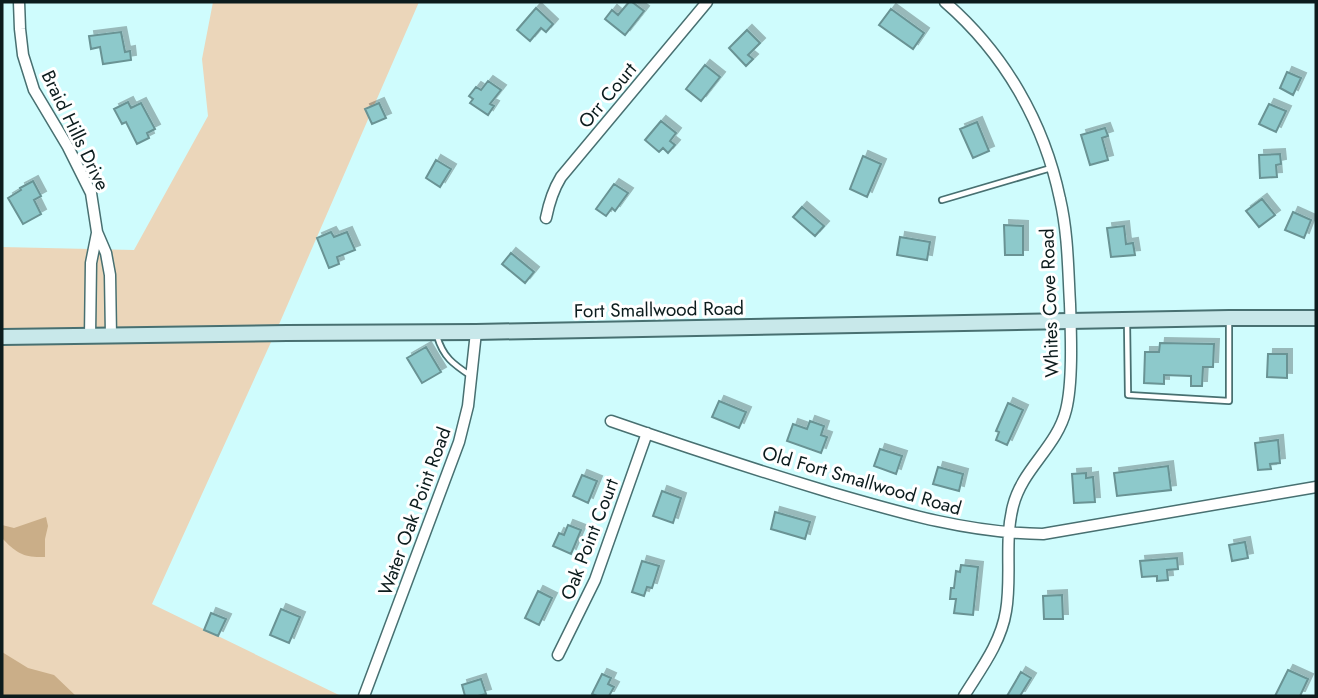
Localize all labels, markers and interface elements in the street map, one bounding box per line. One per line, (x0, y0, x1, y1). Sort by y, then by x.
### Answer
street label: Orr Court (572, 56, 643, 134)
street label: Braid Hills Drive (35, 66, 116, 195)
street label: Whites Cove Road (1033, 228, 1066, 378)
street label: Fort Smallwood Road (574, 295, 744, 324)
street label: Water Oak Point Road (371, 423, 457, 599)
street label: Old Fort Smallwood Road (759, 439, 965, 522)
street label: Oak Point Court (554, 474, 625, 604)

